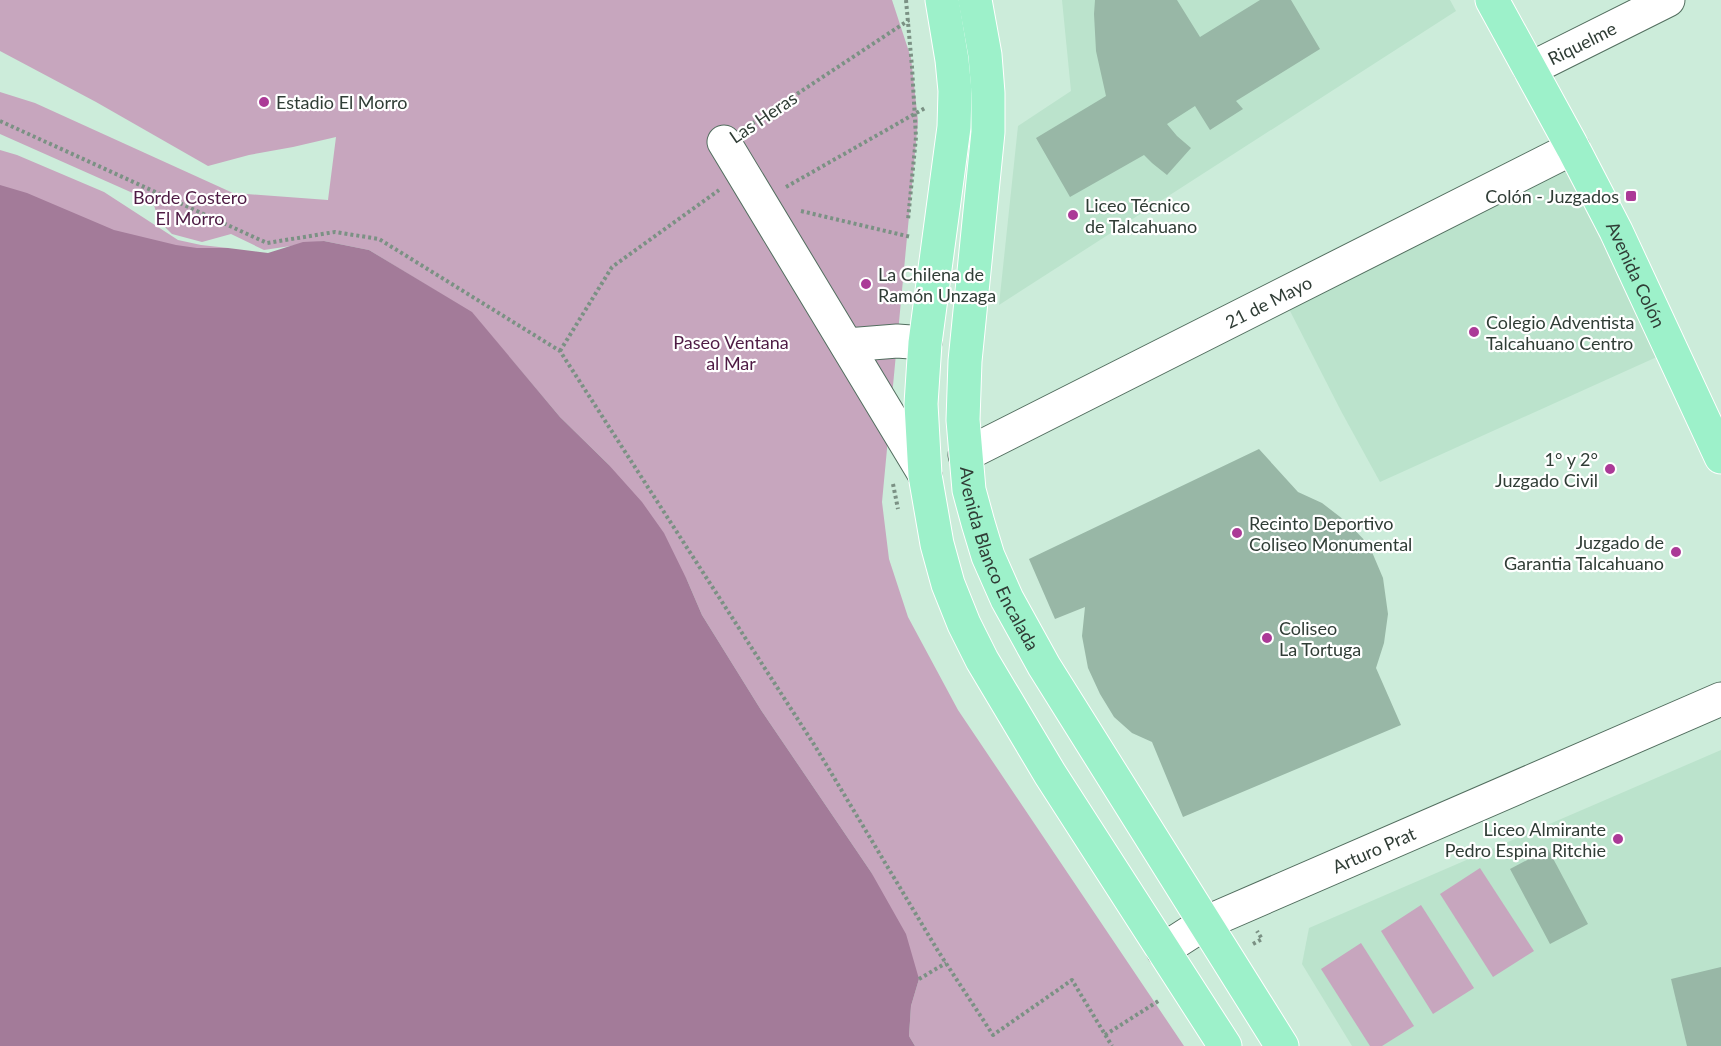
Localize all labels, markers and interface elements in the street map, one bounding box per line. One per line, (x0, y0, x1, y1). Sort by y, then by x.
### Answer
street label: Riquelme (1544, 17, 1620, 69)
street label: Las Heras (725, 86, 801, 148)
place label: Estadio El Morro (276, 91, 407, 113)
marker: Estadio El Morro (257, 95, 271, 109)
place label: Colón - Juzgados (1485, 185, 1619, 207)
park label: Borde Costero El Morro (133, 186, 247, 229)
marker: Colón - Juzgados (1624, 189, 1638, 203)
place label: Liceo Técnico de Talcahuano (1085, 194, 1197, 237)
marker: Liceo Técnico de Talcahuano (1066, 208, 1080, 222)
street label: Avenida Colón (1602, 217, 1670, 331)
place label: La Chilena de Ramón Unzaga (878, 263, 996, 306)
street label: 21 de Mayo (1222, 271, 1315, 333)
marker: La Chilena de Ramón Unzaga (859, 277, 873, 291)
place label: Colegio Adventista Talcahuano Centro (1486, 311, 1635, 354)
marker: Colegio Adventista Talcahuano Centro (1467, 325, 1481, 339)
park label: Paseo Ventana al Mar (673, 331, 789, 374)
place label: 1° y 2° Juzgado Civil (1495, 448, 1598, 491)
marker: 1° y 2° Juzgado Civil (1603, 462, 1617, 476)
street label: Avenida Blanco Encalada (956, 466, 1044, 654)
place label: Recinto Deportivo Coliseo Monumental (1249, 512, 1412, 555)
marker: Recinto Deportivo Coliseo Monumental (1230, 526, 1244, 540)
place label: Juzgado de Garantia Talcahuano (1504, 531, 1664, 574)
marker: Juzgado de Garantia Talcahuano (1669, 545, 1683, 559)
place label: Coliseo La Tortuga (1279, 617, 1361, 660)
marker: Coliseo La Tortuga (1260, 631, 1274, 645)
place label: Liceo Almirante Pedro Espina Ritchie (1445, 818, 1606, 861)
street label: Arturo Prat (1329, 822, 1419, 877)
marker: Liceo Almirante Pedro Espina Ritchie (1611, 832, 1625, 846)

